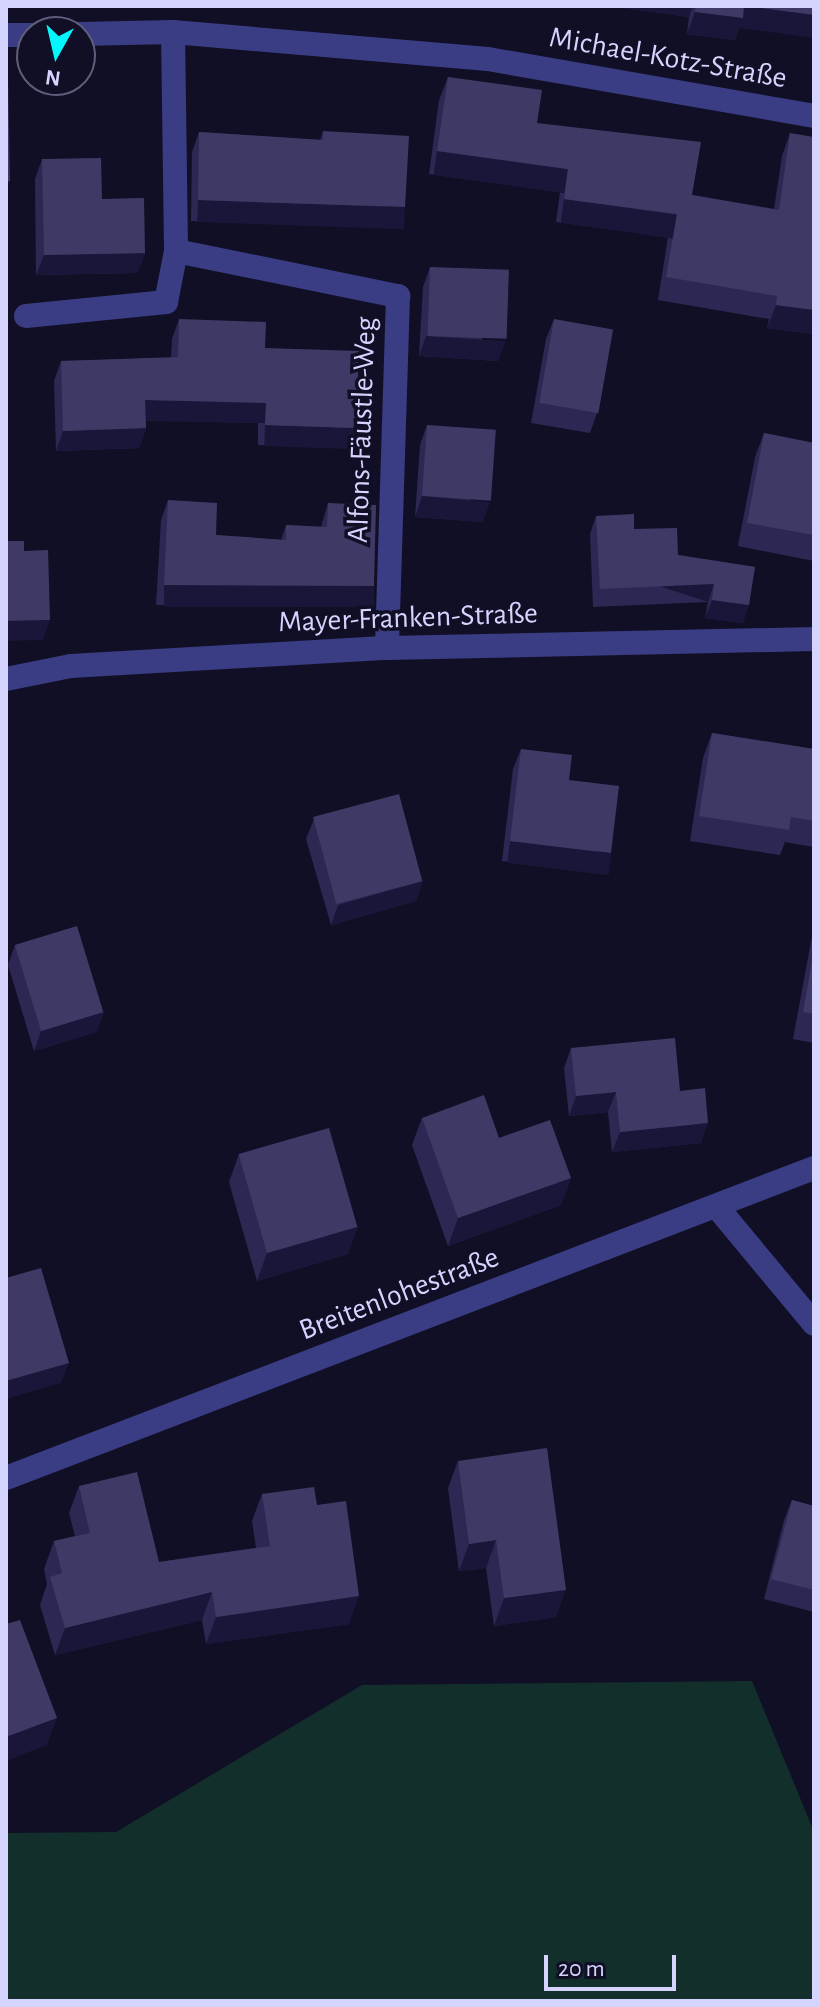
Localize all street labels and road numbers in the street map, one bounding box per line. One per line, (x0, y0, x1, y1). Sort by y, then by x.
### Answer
street label: Michael-Kotz-Straße (546, 19, 790, 97)
street label: Alfons-Fäustle-Weg (340, 316, 384, 544)
street label: Mayer-Franken-Straße (278, 595, 538, 641)
street label: Breitenlohestraße (294, 1239, 504, 1349)

